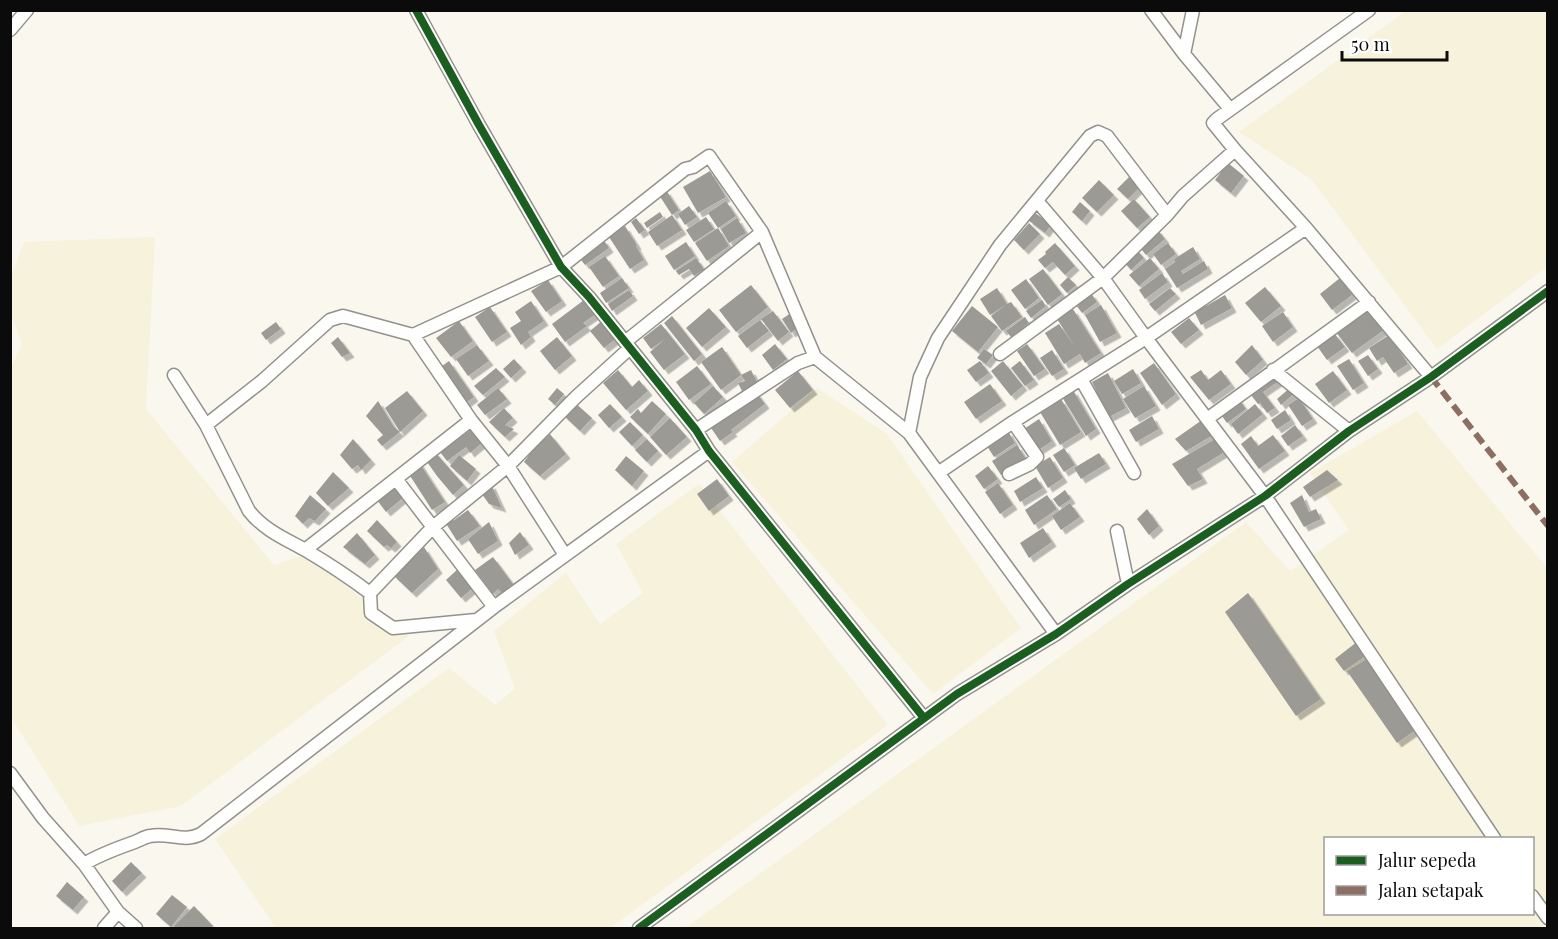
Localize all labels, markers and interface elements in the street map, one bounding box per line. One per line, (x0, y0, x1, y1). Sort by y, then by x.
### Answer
scale bar (1342, 24, 1447, 62)
text: 50 m (1351, 32, 1390, 56)
legend (1324, 837, 1534, 915)
text: Jalur sepeda (1377, 848, 1476, 872)
text: Jalan setapak (1377, 878, 1484, 902)

